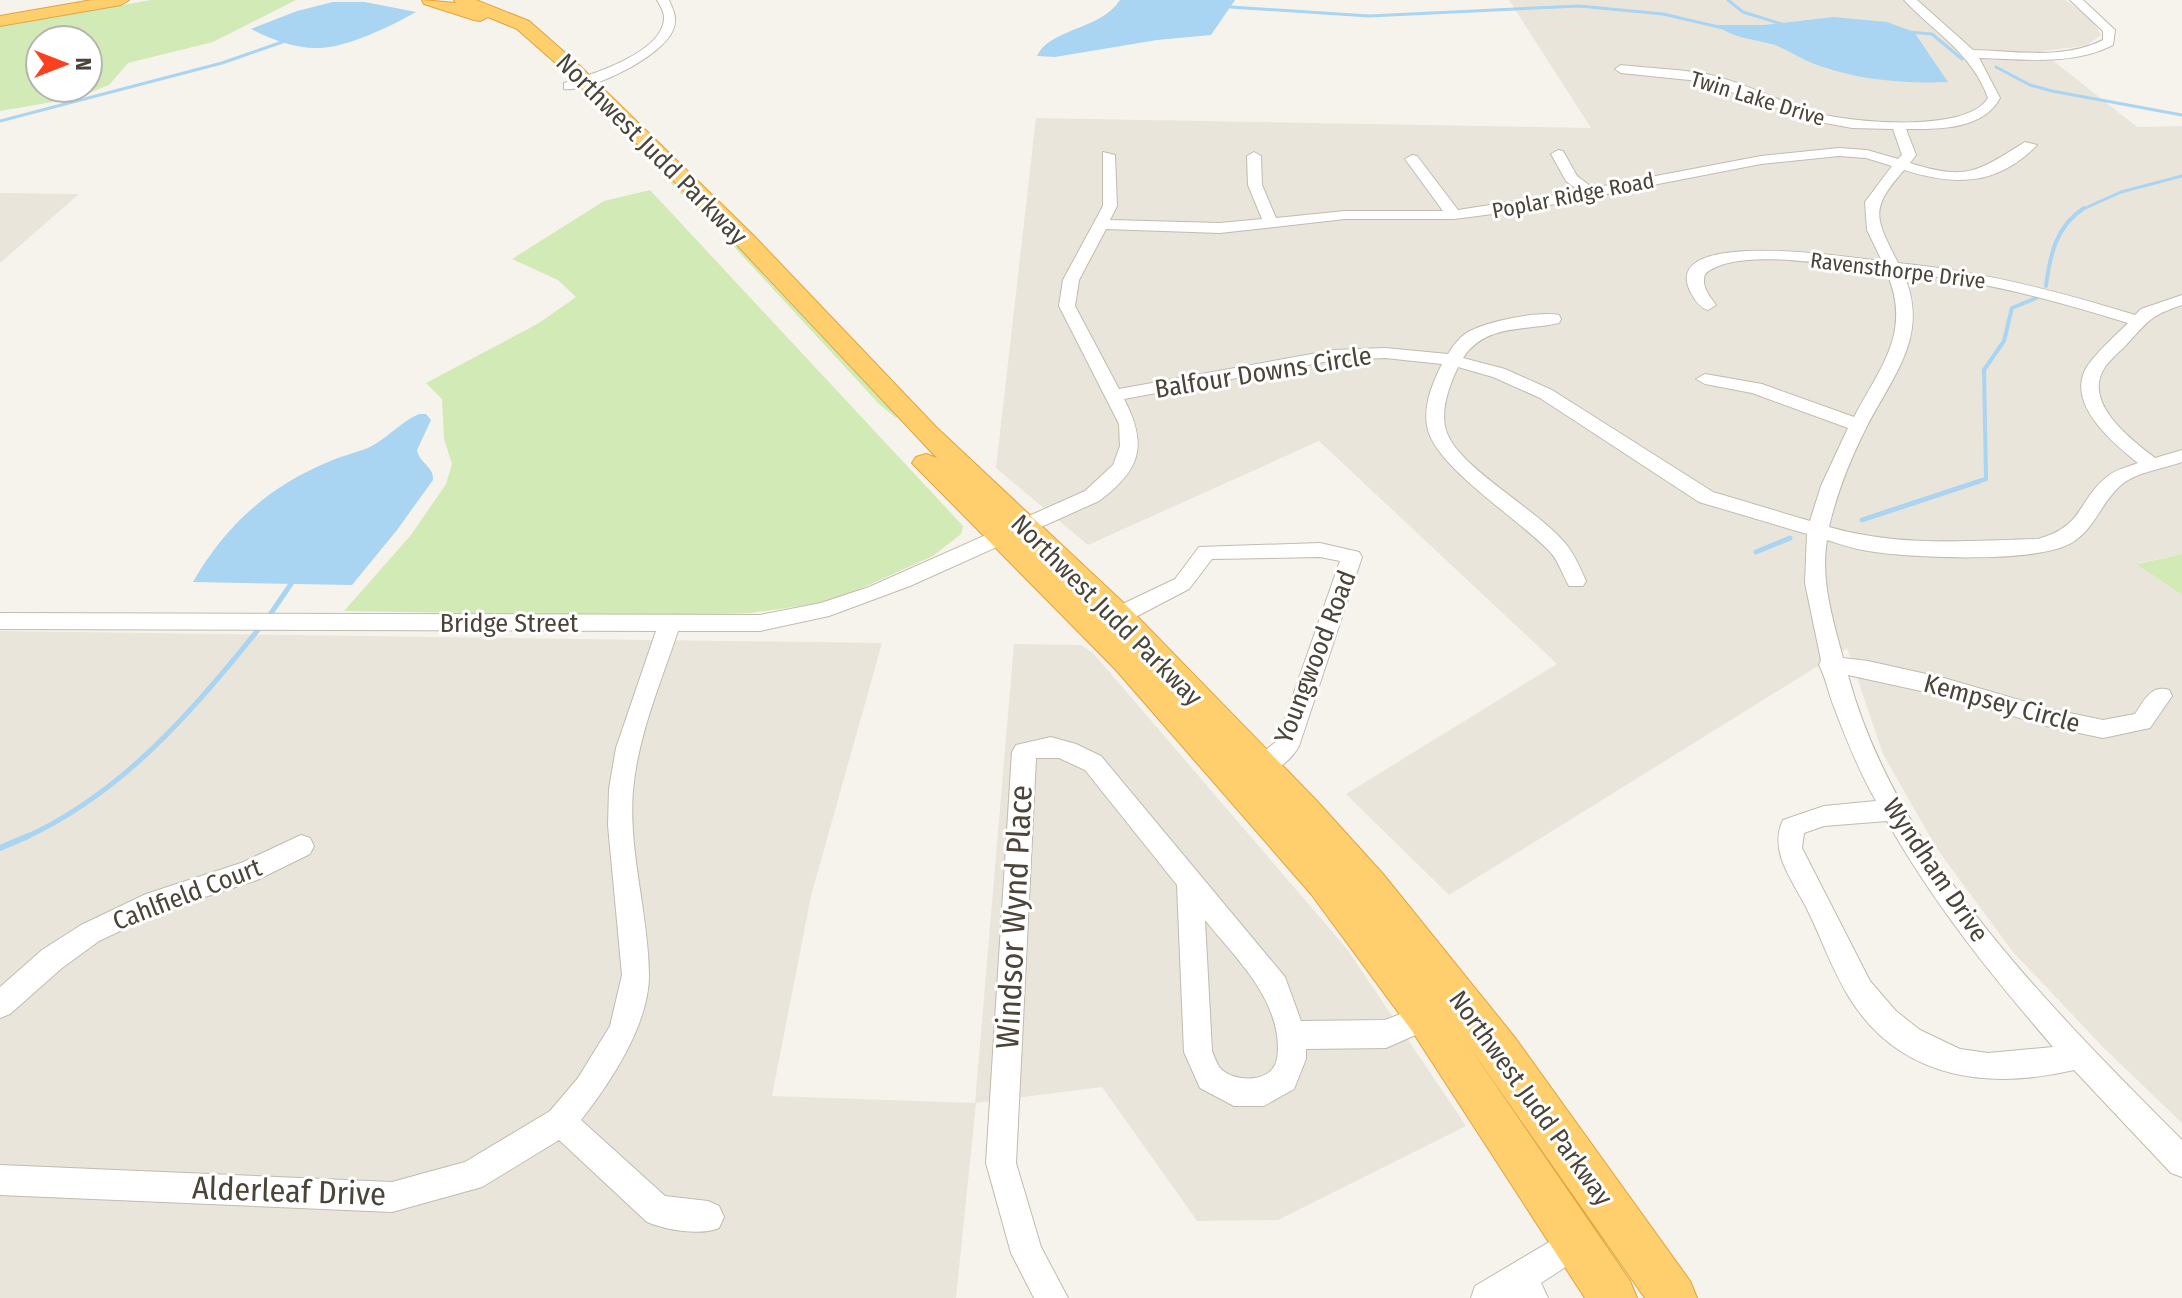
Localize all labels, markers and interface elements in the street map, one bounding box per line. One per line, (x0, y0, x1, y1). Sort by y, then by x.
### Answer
north arrow (24, 24, 104, 104)
street label: Northwest Judd Parkway (550, 47, 754, 252)
text: N (70, 57, 97, 71)
street label: Twin Lake Drive (1687, 65, 1828, 132)
street label: Poplar Ridge Road (1490, 167, 1656, 224)
street label: Ravensthorpe Drive (1809, 246, 1987, 295)
street label: Balfour Downs Circle (1152, 340, 1374, 405)
street label: Northwest Judd Parkway (1005, 508, 1209, 713)
street label: Youngwood Road (1268, 566, 1363, 748)
street label: Bridge Street (440, 608, 579, 639)
street label: Kempsey Circle (1920, 668, 2083, 739)
street label: Windsor Wynd Place (988, 784, 1040, 1050)
street label: Wyndham Drive (1876, 793, 1995, 948)
street label: Cahlfield Court (108, 852, 266, 937)
street label: Northwest Judd Parkway (1442, 985, 1619, 1212)
street label: Alderleaf Drive (191, 1169, 387, 1213)

